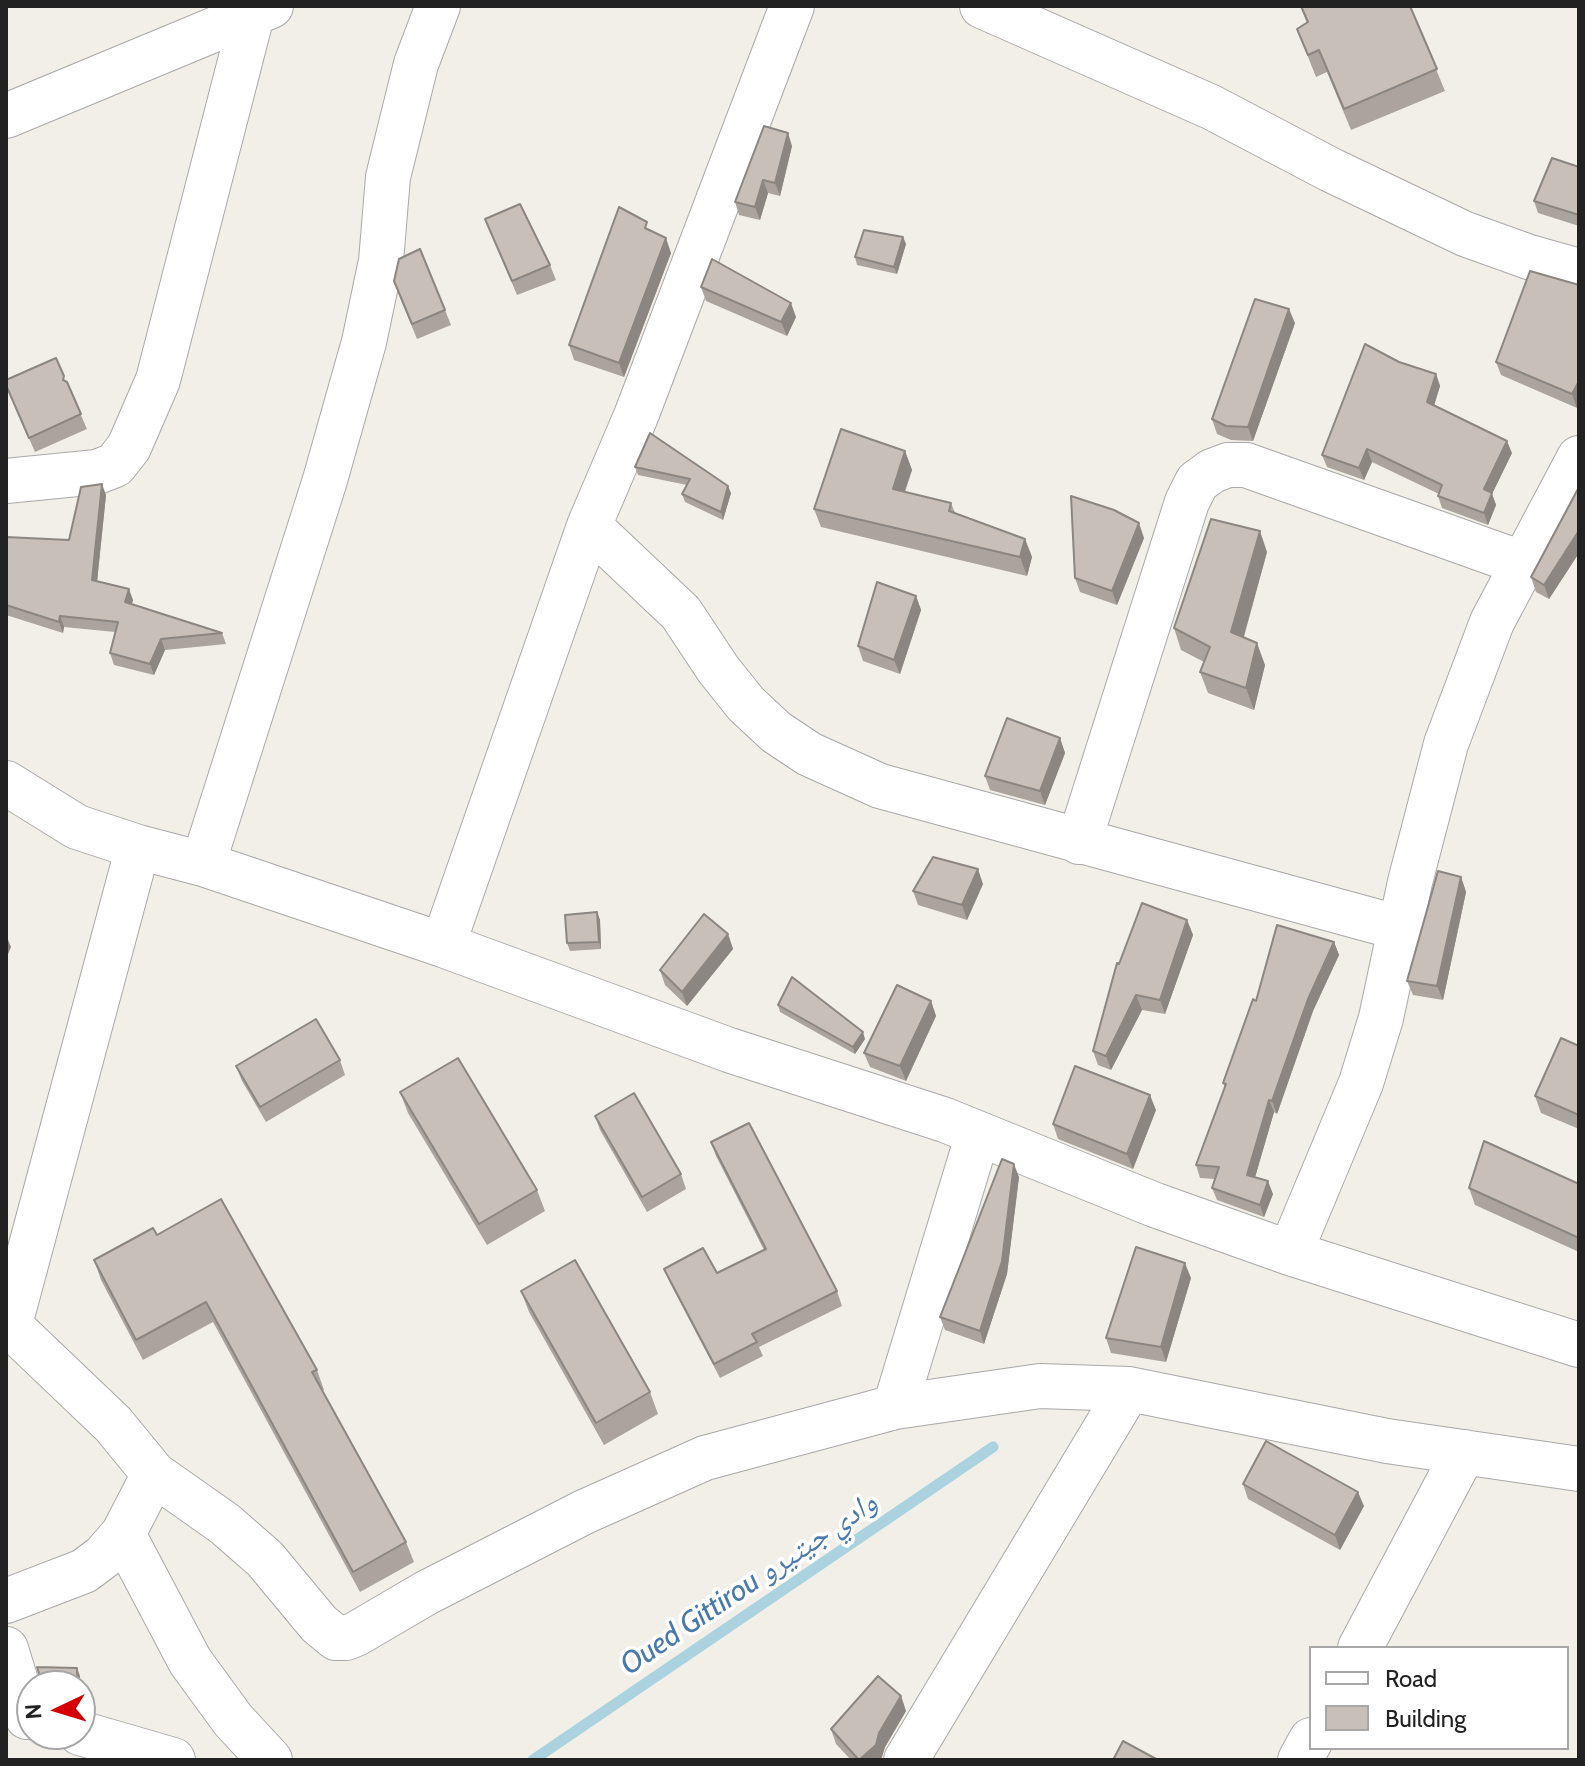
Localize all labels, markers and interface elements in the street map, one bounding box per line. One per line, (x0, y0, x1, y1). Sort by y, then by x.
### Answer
water label: Oued Gittirou وادي جيتيرو (614, 1485, 884, 1683)
legend (1309, 1646, 1569, 1750)
text: Road (1385, 1664, 1437, 1693)
north arrow (16, 1670, 96, 1750)
text: N (20, 1703, 48, 1720)
text: Building (1385, 1704, 1466, 1733)

